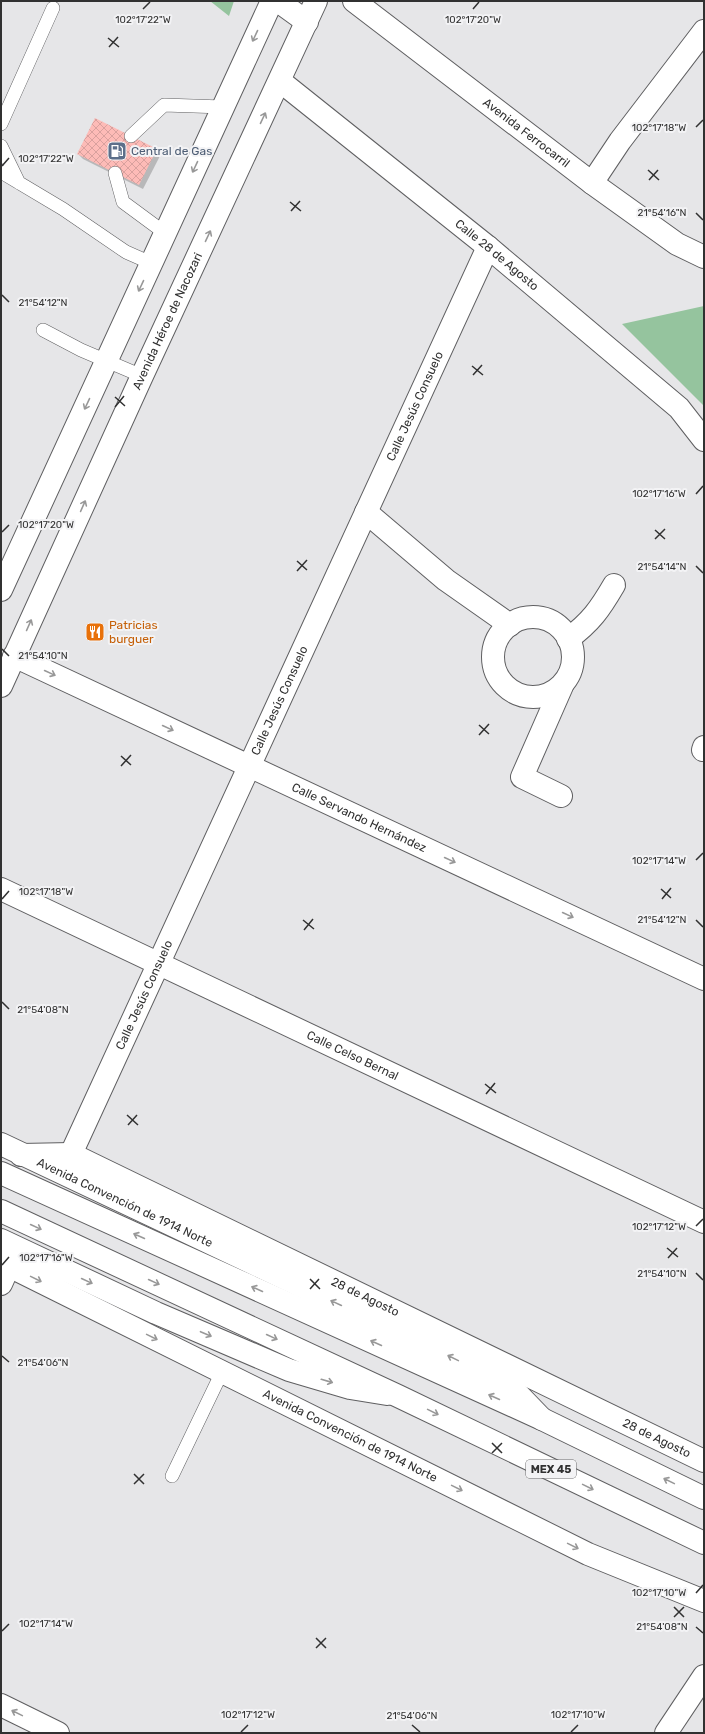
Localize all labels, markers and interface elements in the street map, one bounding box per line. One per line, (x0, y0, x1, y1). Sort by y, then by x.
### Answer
text: 102°17'22"W (115, 14, 171, 26)
text: 102°17'20"W (445, 14, 501, 26)
one-way arrow (251, 30, 258, 42)
street label: Avenida Ferrocarril (480, 95, 573, 170)
one-way arrow (260, 112, 267, 124)
text: 102°17'18"W (632, 122, 686, 134)
fuel station icon: Central de Gas (106, 140, 128, 162)
place label: Central de Gas (131, 144, 212, 158)
text: 102°17'22"W (18, 153, 74, 165)
one-way arrow (191, 161, 198, 173)
text: 21°54'16"N (638, 207, 686, 219)
street label: Calle 28 de Agosto (452, 216, 541, 294)
one-way arrow (205, 230, 212, 242)
street label: Avenida Héroe de Nacozari (130, 250, 205, 392)
one-way arrow (137, 279, 144, 291)
text: 21°54'12"N (19, 297, 68, 309)
street label: Calle Jesús Consuelo (384, 349, 446, 463)
one-way arrow (83, 397, 90, 409)
text: 102°17'16"W (632, 488, 686, 500)
one-way arrow (80, 501, 87, 513)
text: 102°17'20"W (18, 519, 74, 531)
text: 21°54'14"N (637, 561, 687, 573)
place label: Patricias burguer (109, 618, 158, 646)
one-way arrow (26, 619, 33, 631)
restaurant icon: Patricias burguer (84, 621, 106, 643)
street label: Calle Jesús Consuelo (248, 644, 311, 758)
text: 21°54'10"N (18, 650, 68, 662)
one-way arrow (43, 670, 55, 677)
one-way arrow (161, 725, 173, 732)
street label: Calle Servando Hernández (289, 780, 429, 855)
text: 102°17'14"W (632, 855, 686, 867)
one-way arrow (444, 857, 456, 864)
text: 102°17'18"W (19, 886, 73, 898)
one-way arrow (562, 912, 574, 919)
text: 21°54'12"N (638, 914, 687, 926)
street label: Calle Jesús Consuelo (113, 938, 175, 1052)
text: 21°54'08"N (17, 1004, 69, 1016)
street label: Calle Celso Bernal (304, 1028, 401, 1083)
street label: Avenida Convención de 1914 Norte (35, 1155, 215, 1250)
text: 102°17'12"W (632, 1221, 686, 1233)
one-way arrow (30, 1224, 42, 1231)
one-way arrow (133, 1232, 145, 1239)
text: 102°17'16"W (19, 1252, 73, 1264)
text: 21°54'10"N (637, 1268, 687, 1280)
street label: 28 de Agosto (329, 1274, 402, 1319)
one-way arrow (30, 1276, 42, 1283)
one-way arrow (81, 1278, 93, 1285)
one-way arrow (148, 1279, 160, 1286)
one-way arrow (252, 1285, 264, 1293)
one-way arrow (330, 1299, 342, 1306)
one-way arrow (199, 1331, 211, 1338)
one-way arrow (146, 1334, 158, 1341)
one-way arrow (266, 1334, 278, 1341)
one-way arrow (370, 1339, 382, 1346)
one-way arrow (448, 1354, 460, 1361)
text: 21°54'06"N (18, 1357, 68, 1369)
one-way arrow (320, 1378, 333, 1385)
street label: Avenida Convención de 1914 Norte (261, 1387, 440, 1485)
one-way arrow (488, 1393, 500, 1400)
one-way arrow (427, 1409, 439, 1417)
street label: 28 de Agosto (620, 1416, 693, 1461)
road number: MEX 45 (526, 1460, 576, 1478)
one-way arrow (663, 1477, 675, 1484)
one-way arrow (582, 1484, 594, 1491)
one-way arrow (450, 1485, 462, 1493)
one-way arrow (567, 1543, 579, 1550)
text: 102°17'10"W (632, 1587, 686, 1599)
text: 102°17'14"W (19, 1618, 73, 1630)
text: 21°54'08"N (636, 1621, 688, 1633)
one-way arrow (11, 1709, 23, 1716)
text: 102°17'12"W (221, 1709, 275, 1721)
text: 102°17'10"W (551, 1709, 605, 1721)
text: 21°54'06"N (387, 1710, 437, 1722)

